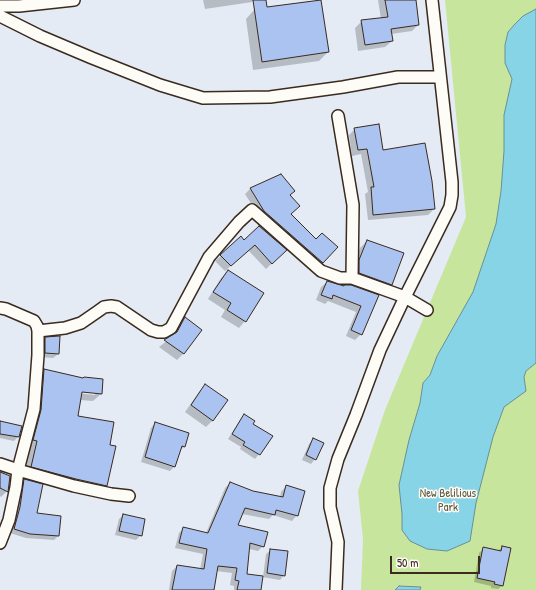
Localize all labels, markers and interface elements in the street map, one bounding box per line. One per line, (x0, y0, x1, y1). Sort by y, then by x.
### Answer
park label: New Belilious Park (420, 487, 476, 515)
scale bar (392, 548, 482, 574)
text: 50 m (397, 554, 418, 571)

